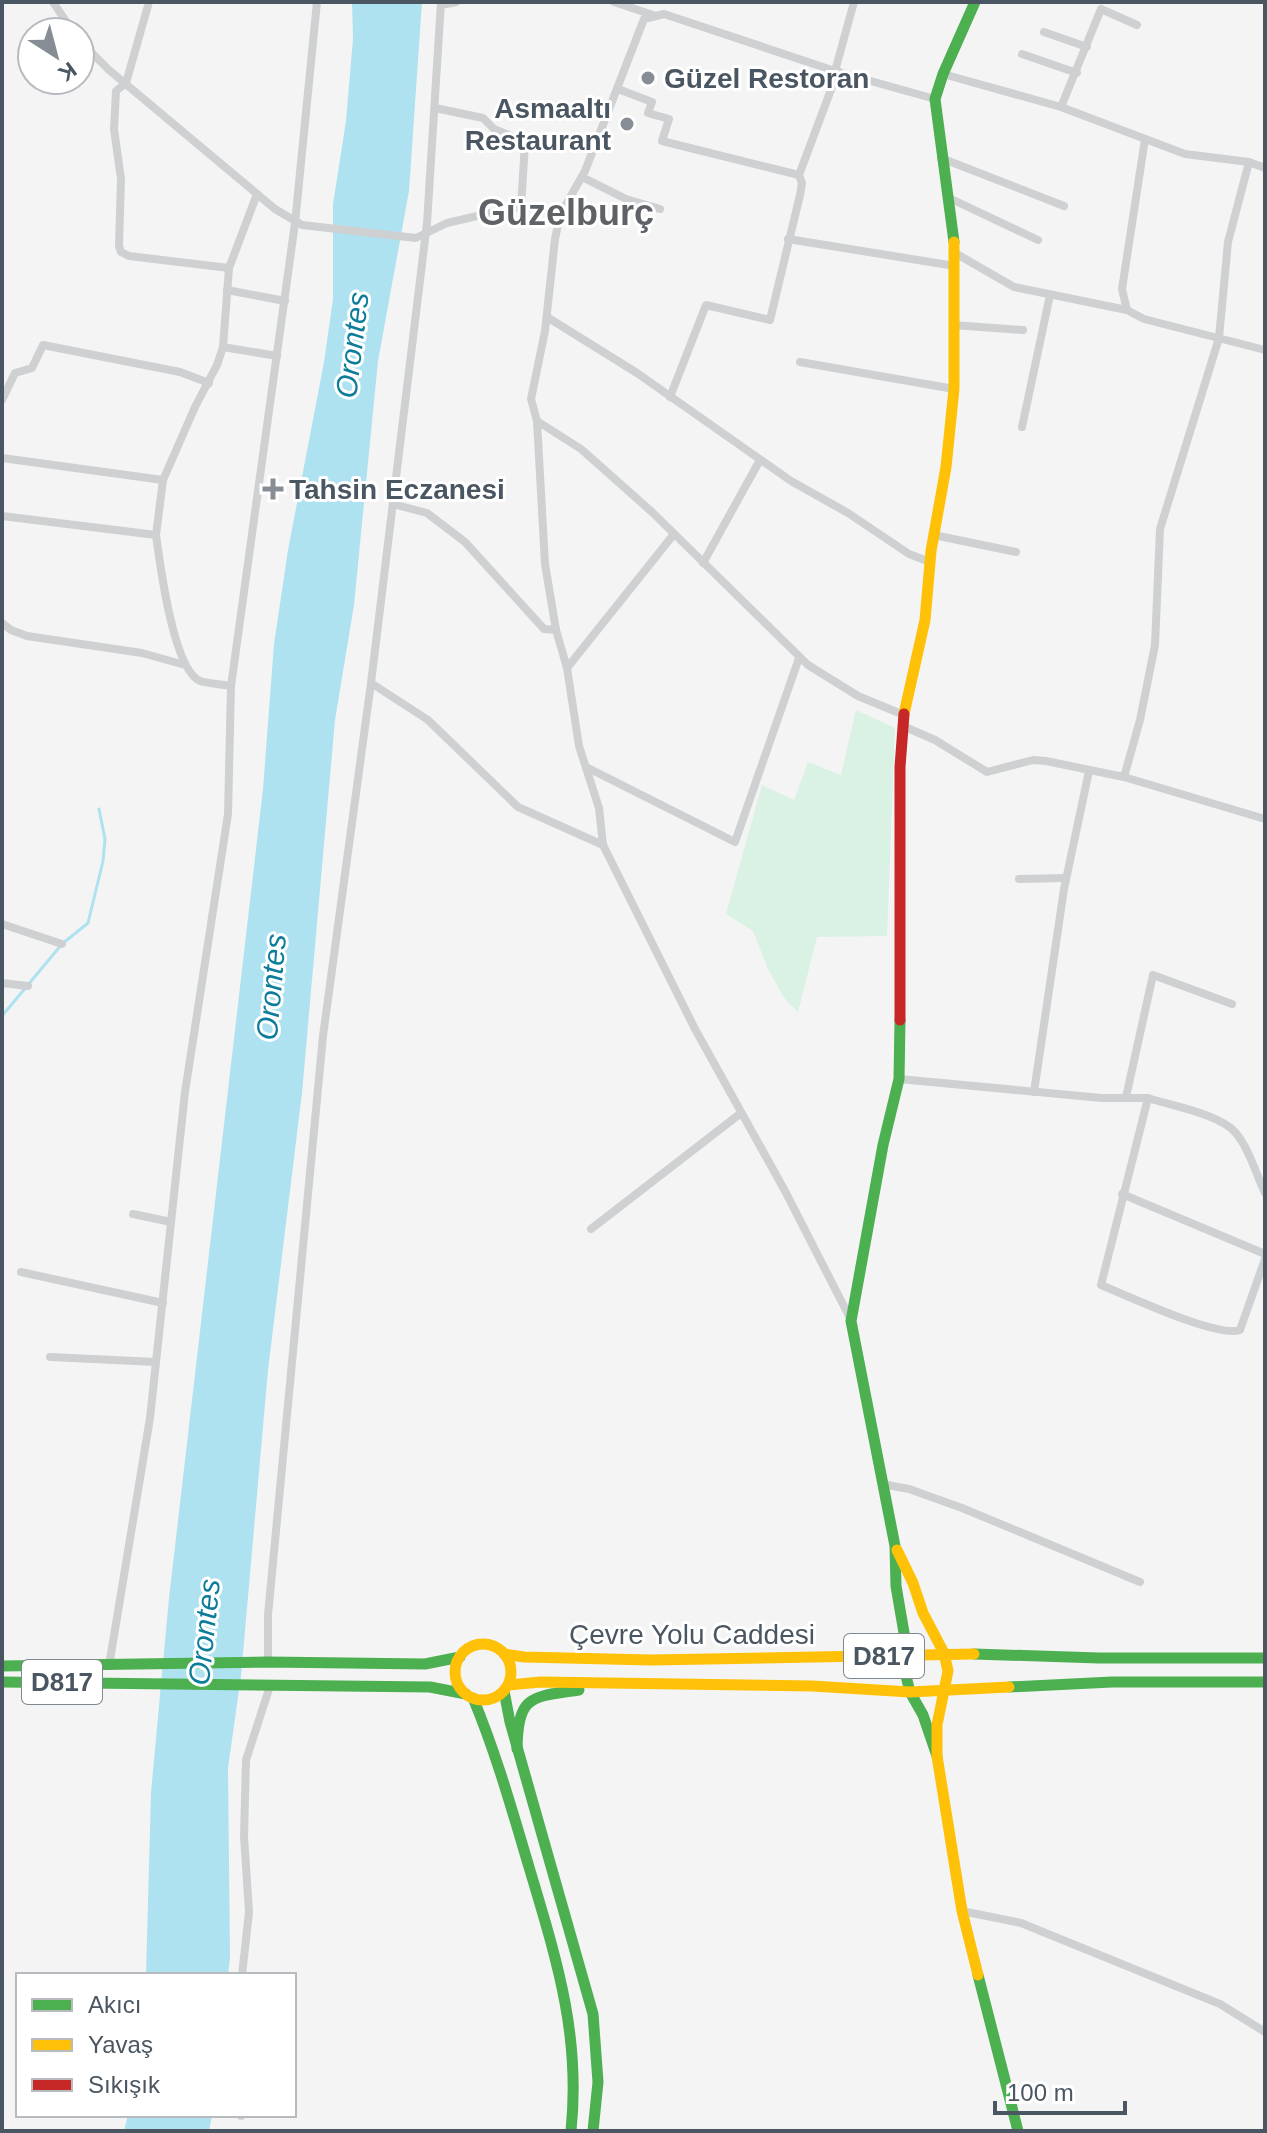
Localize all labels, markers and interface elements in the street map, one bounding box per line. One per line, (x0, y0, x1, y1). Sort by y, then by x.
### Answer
north arrow (16, 16, 96, 96)
text: K (54, 57, 81, 87)
place label: Güzel Restoran (664, 63, 869, 94)
marker: Güzel Restoran (639, 69, 657, 87)
place label: Asmaaltı Restaurant (465, 93, 611, 156)
marker: Asmaaltı Restaurant (618, 115, 636, 133)
district label: Güzelburç (478, 192, 654, 233)
water label: Orontes (329, 290, 375, 400)
place label: Tahsin Eczanesi (289, 474, 505, 505)
marker: Tahsin Eczanesi (264, 480, 282, 498)
water label: Orontes (250, 932, 292, 1042)
water label: Orontes (182, 1577, 226, 1687)
street label: Çevre Yolu Caddesi (569, 1619, 815, 1650)
road number: D817 (844, 1634, 924, 1678)
road number: D817 (22, 1660, 102, 1704)
legend (16, 1973, 296, 2117)
text: Akıcı (88, 1991, 141, 2018)
text: Yavaş (88, 2031, 153, 2058)
scale bar (995, 2065, 1125, 2115)
text: Sıkışık (88, 2071, 161, 2098)
text: 100 m (1007, 2079, 1074, 2106)

